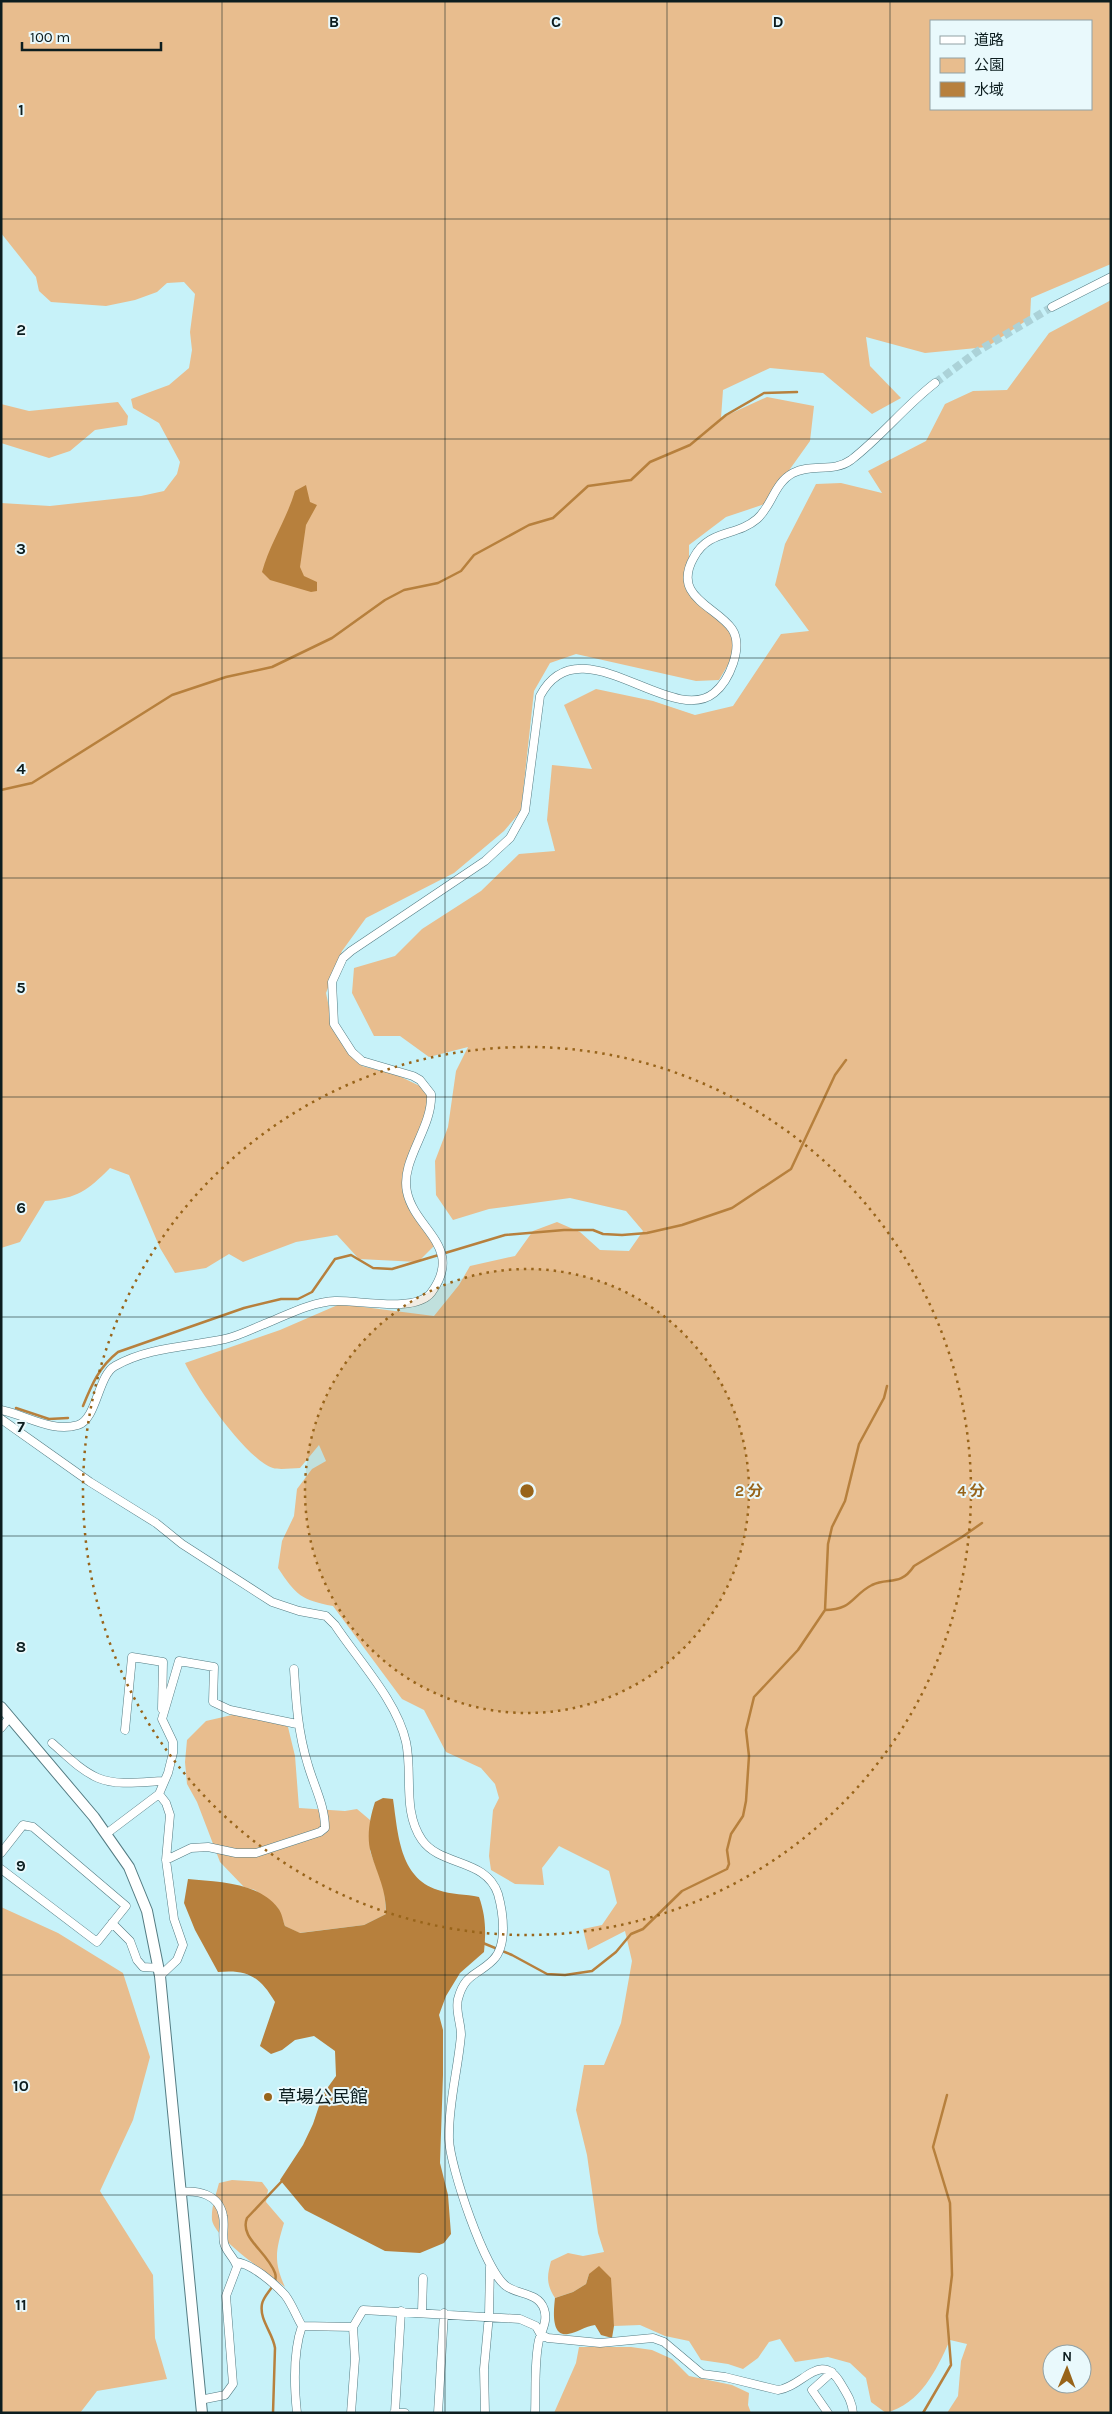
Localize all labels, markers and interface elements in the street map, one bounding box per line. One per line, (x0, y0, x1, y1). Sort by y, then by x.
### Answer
text: B (329, 12, 339, 31)
text: C (551, 12, 561, 31)
text: D (773, 12, 784, 31)
scale bar (22, 20, 161, 52)
legend (930, 20, 1092, 110)
text: 100 m (30, 28, 70, 46)
text: 道路 (974, 31, 1004, 49)
text: 公園 (974, 56, 1004, 74)
text: 水域 (974, 81, 1004, 99)
text: 1 (18, 100, 24, 119)
text: 2 (16, 320, 26, 339)
text: 3 (16, 539, 26, 558)
text: 4 (16, 759, 26, 778)
text: 5 (16, 978, 26, 997)
text: 6 (16, 1198, 26, 1217)
text: 7 (17, 1417, 25, 1436)
centre of rings (518, 1482, 536, 1500)
text: 2 分 (735, 1482, 763, 1500)
text: 4 分 (957, 1482, 985, 1500)
text: 8 (16, 1637, 26, 1656)
text: 9 (16, 1856, 26, 1875)
text: 10 (13, 2076, 29, 2095)
place label: 草場公民館 (278, 2086, 368, 2108)
marker: 草場公民館 (262, 2091, 274, 2103)
text: 11 (15, 2295, 27, 2314)
north arrow (1042, 2344, 1092, 2394)
text: N (1062, 2348, 1072, 2365)

